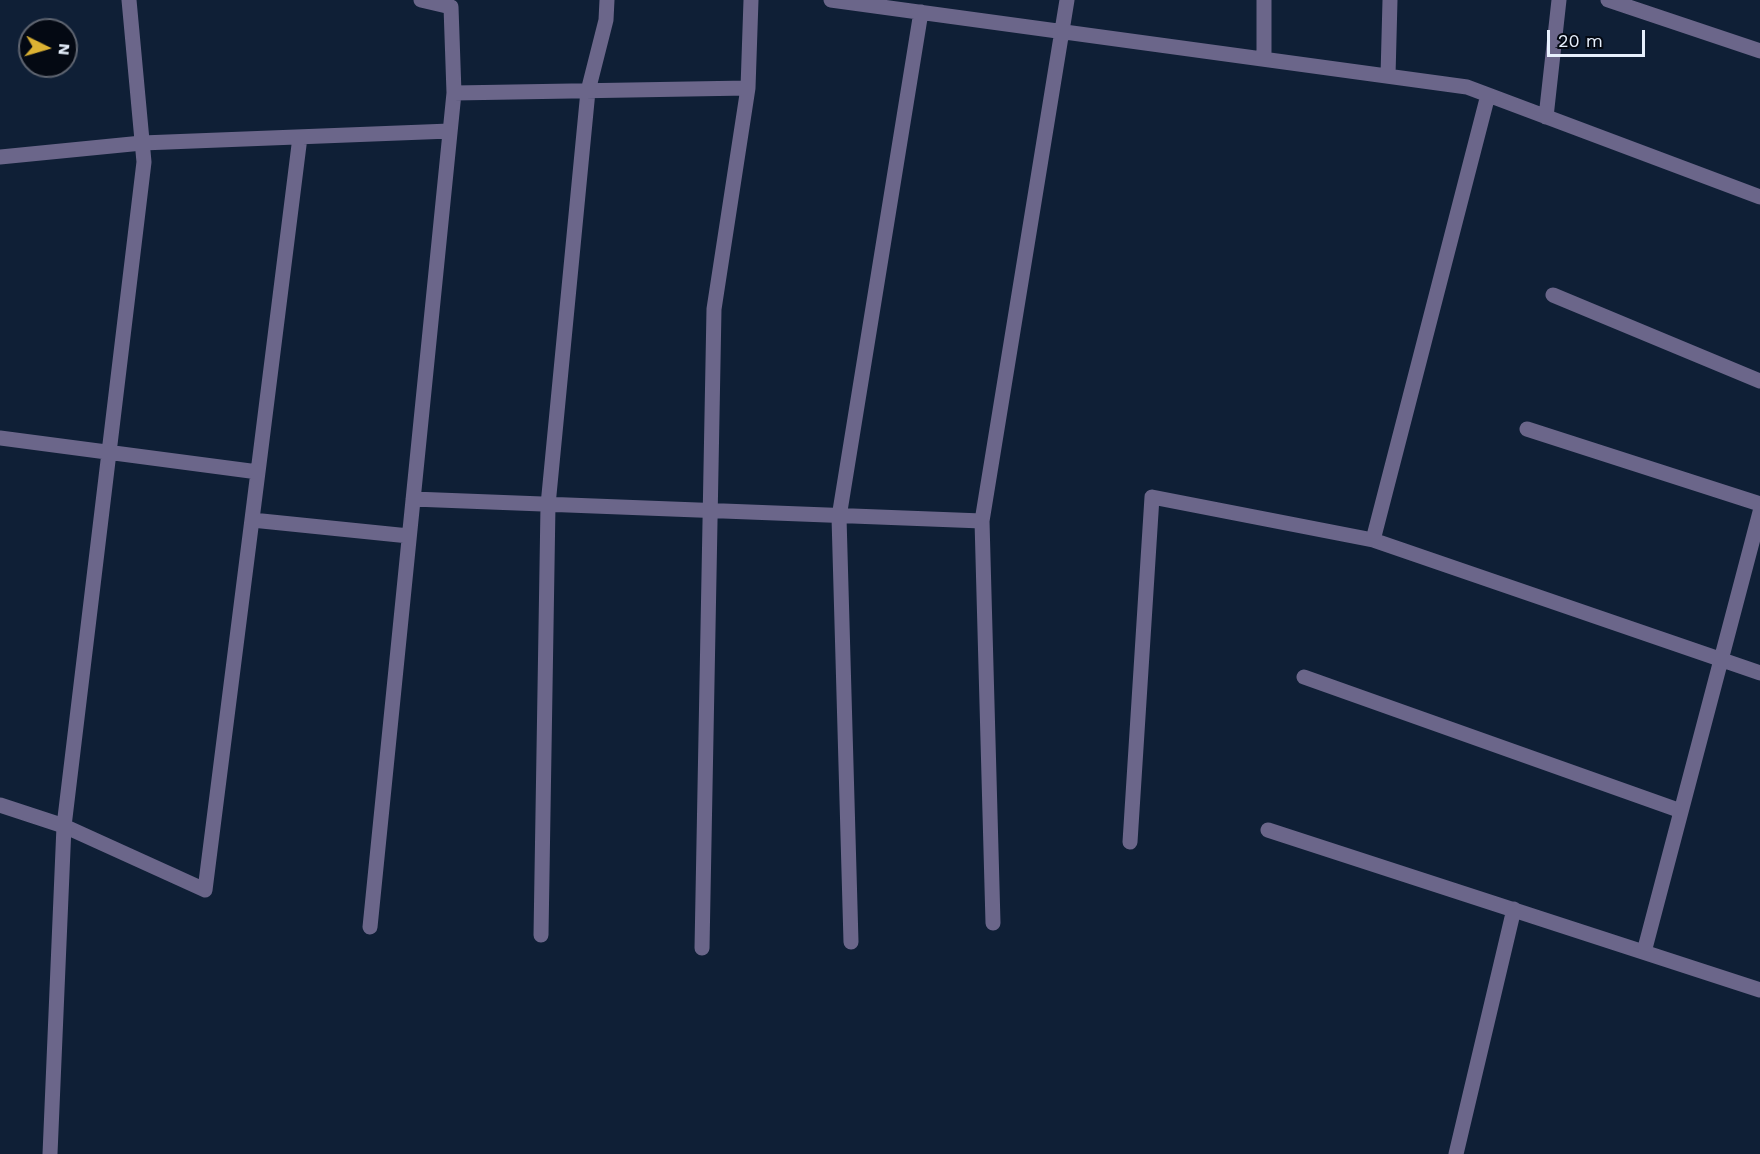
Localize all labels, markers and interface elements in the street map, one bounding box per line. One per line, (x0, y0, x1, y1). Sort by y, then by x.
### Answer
north arrow (18, 18, 78, 78)
scale bar (1550, 18, 1648, 56)
text: 20 m (1558, 30, 1603, 51)
text: N (54, 43, 74, 56)

